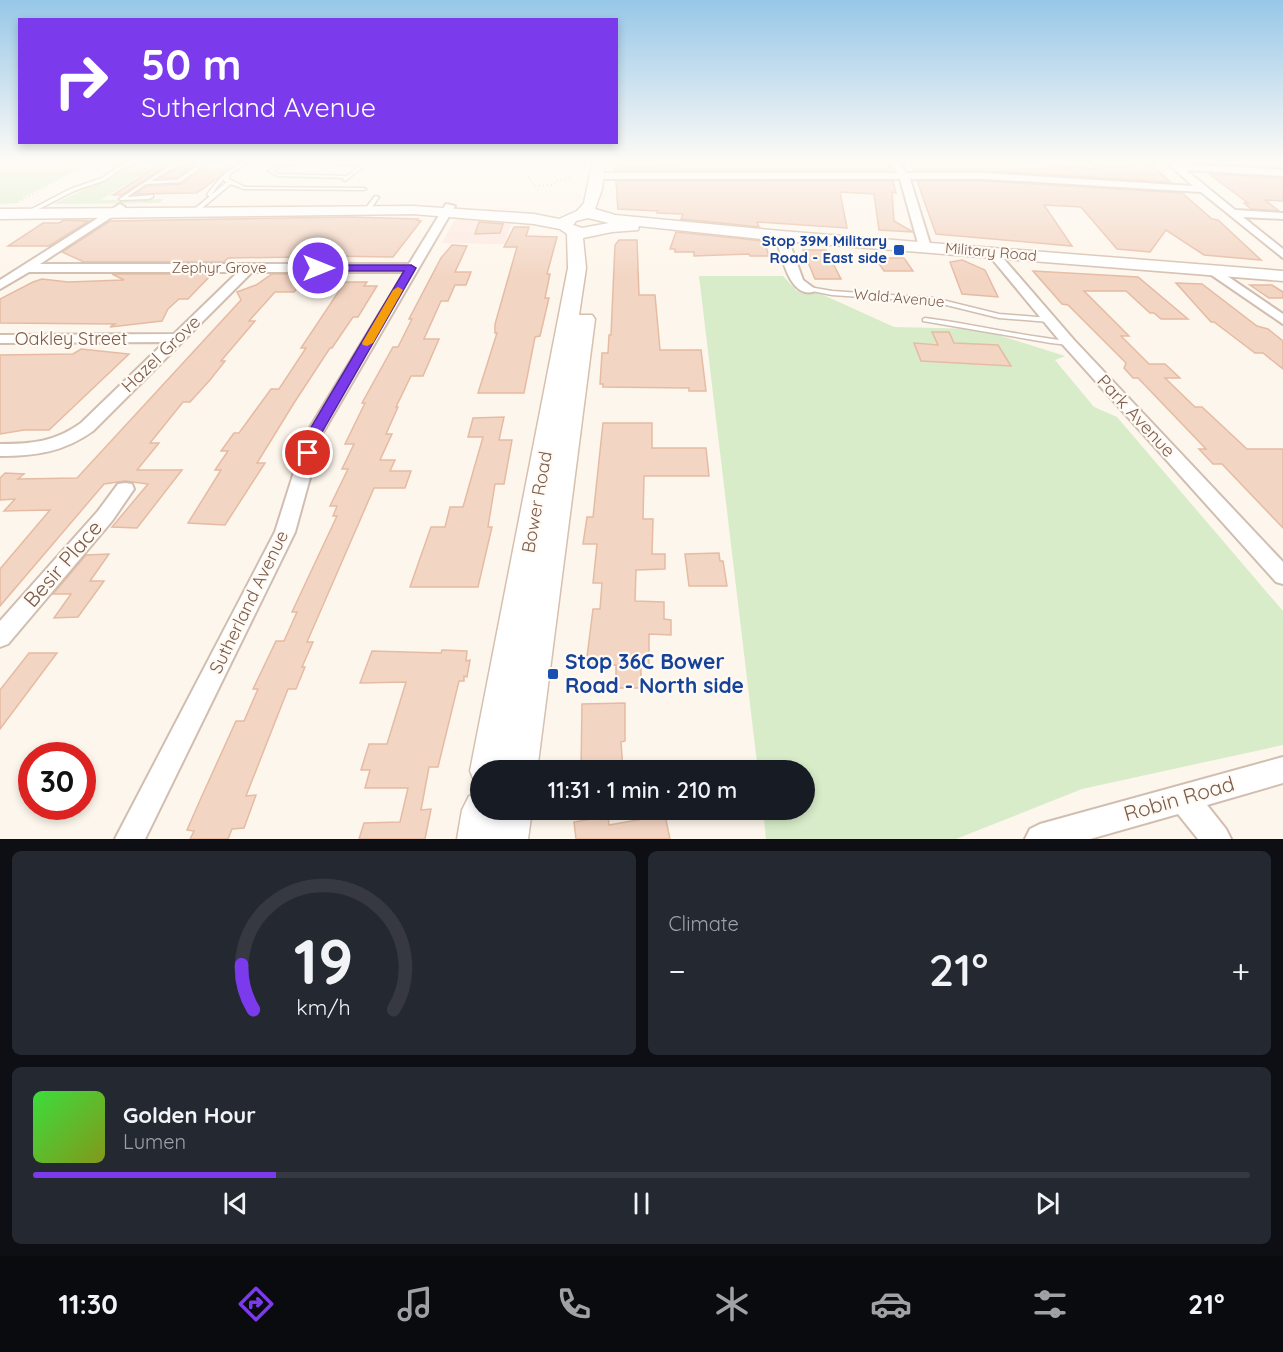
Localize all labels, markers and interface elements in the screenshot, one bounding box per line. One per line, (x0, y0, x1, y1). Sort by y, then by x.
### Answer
text: 50 m (141, 38, 241, 91)
icon: right (42, 42, 120, 120)
text: Sutherland Avenue (141, 90, 376, 124)
place label: Stop 39M Military Road - East side (762, 231, 887, 267)
position arrow (286, 236, 350, 300)
street label: Military Road (944, 238, 1038, 265)
marker: Stop 39M Military Road - East side (892, 243, 906, 257)
street label: Zephyr Grove (171, 258, 267, 277)
street label: Wald Avenue (853, 284, 945, 311)
street label: Hazel Grove (116, 310, 205, 397)
street label: Oakley Street (15, 327, 127, 350)
street label: Park Avenue (1092, 370, 1180, 462)
pin (282, 427, 333, 478)
icon: arrive (291, 436, 324, 469)
street label: Bower Road (516, 449, 557, 555)
street label: Besir Place (17, 515, 107, 612)
street label: Sutherland Avenue (204, 526, 293, 677)
place label: Stop 36C Bower Road - North side (565, 648, 744, 698)
marker: Stop 36C Bower Road - North side (546, 667, 560, 681)
speed limit sign: 30 (18, 742, 96, 820)
street label: Robin Road (1120, 770, 1237, 826)
text: 11:31 · 1 min · 210 m (548, 776, 737, 804)
text: Climate (669, 911, 739, 936)
text: 19 (294, 922, 354, 1000)
text: 21° (929, 941, 988, 997)
text: − (669, 950, 686, 991)
text: + (1231, 950, 1250, 991)
text: km/h (297, 994, 351, 1020)
text: Golden Hour (123, 1101, 256, 1129)
text: Lumen (123, 1129, 186, 1154)
icon: previous (219, 1187, 252, 1220)
icon: pause (625, 1187, 658, 1220)
icon: next (1031, 1187, 1064, 1220)
icon: directions (235, 1283, 277, 1325)
icon: music (394, 1283, 436, 1325)
icon: phone (553, 1283, 595, 1325)
icon: climate (711, 1283, 753, 1325)
icon: car (870, 1283, 912, 1325)
icon: filters (1029, 1283, 1071, 1325)
text: 11:30 (58, 1287, 118, 1321)
text: 21° (1188, 1287, 1225, 1321)

